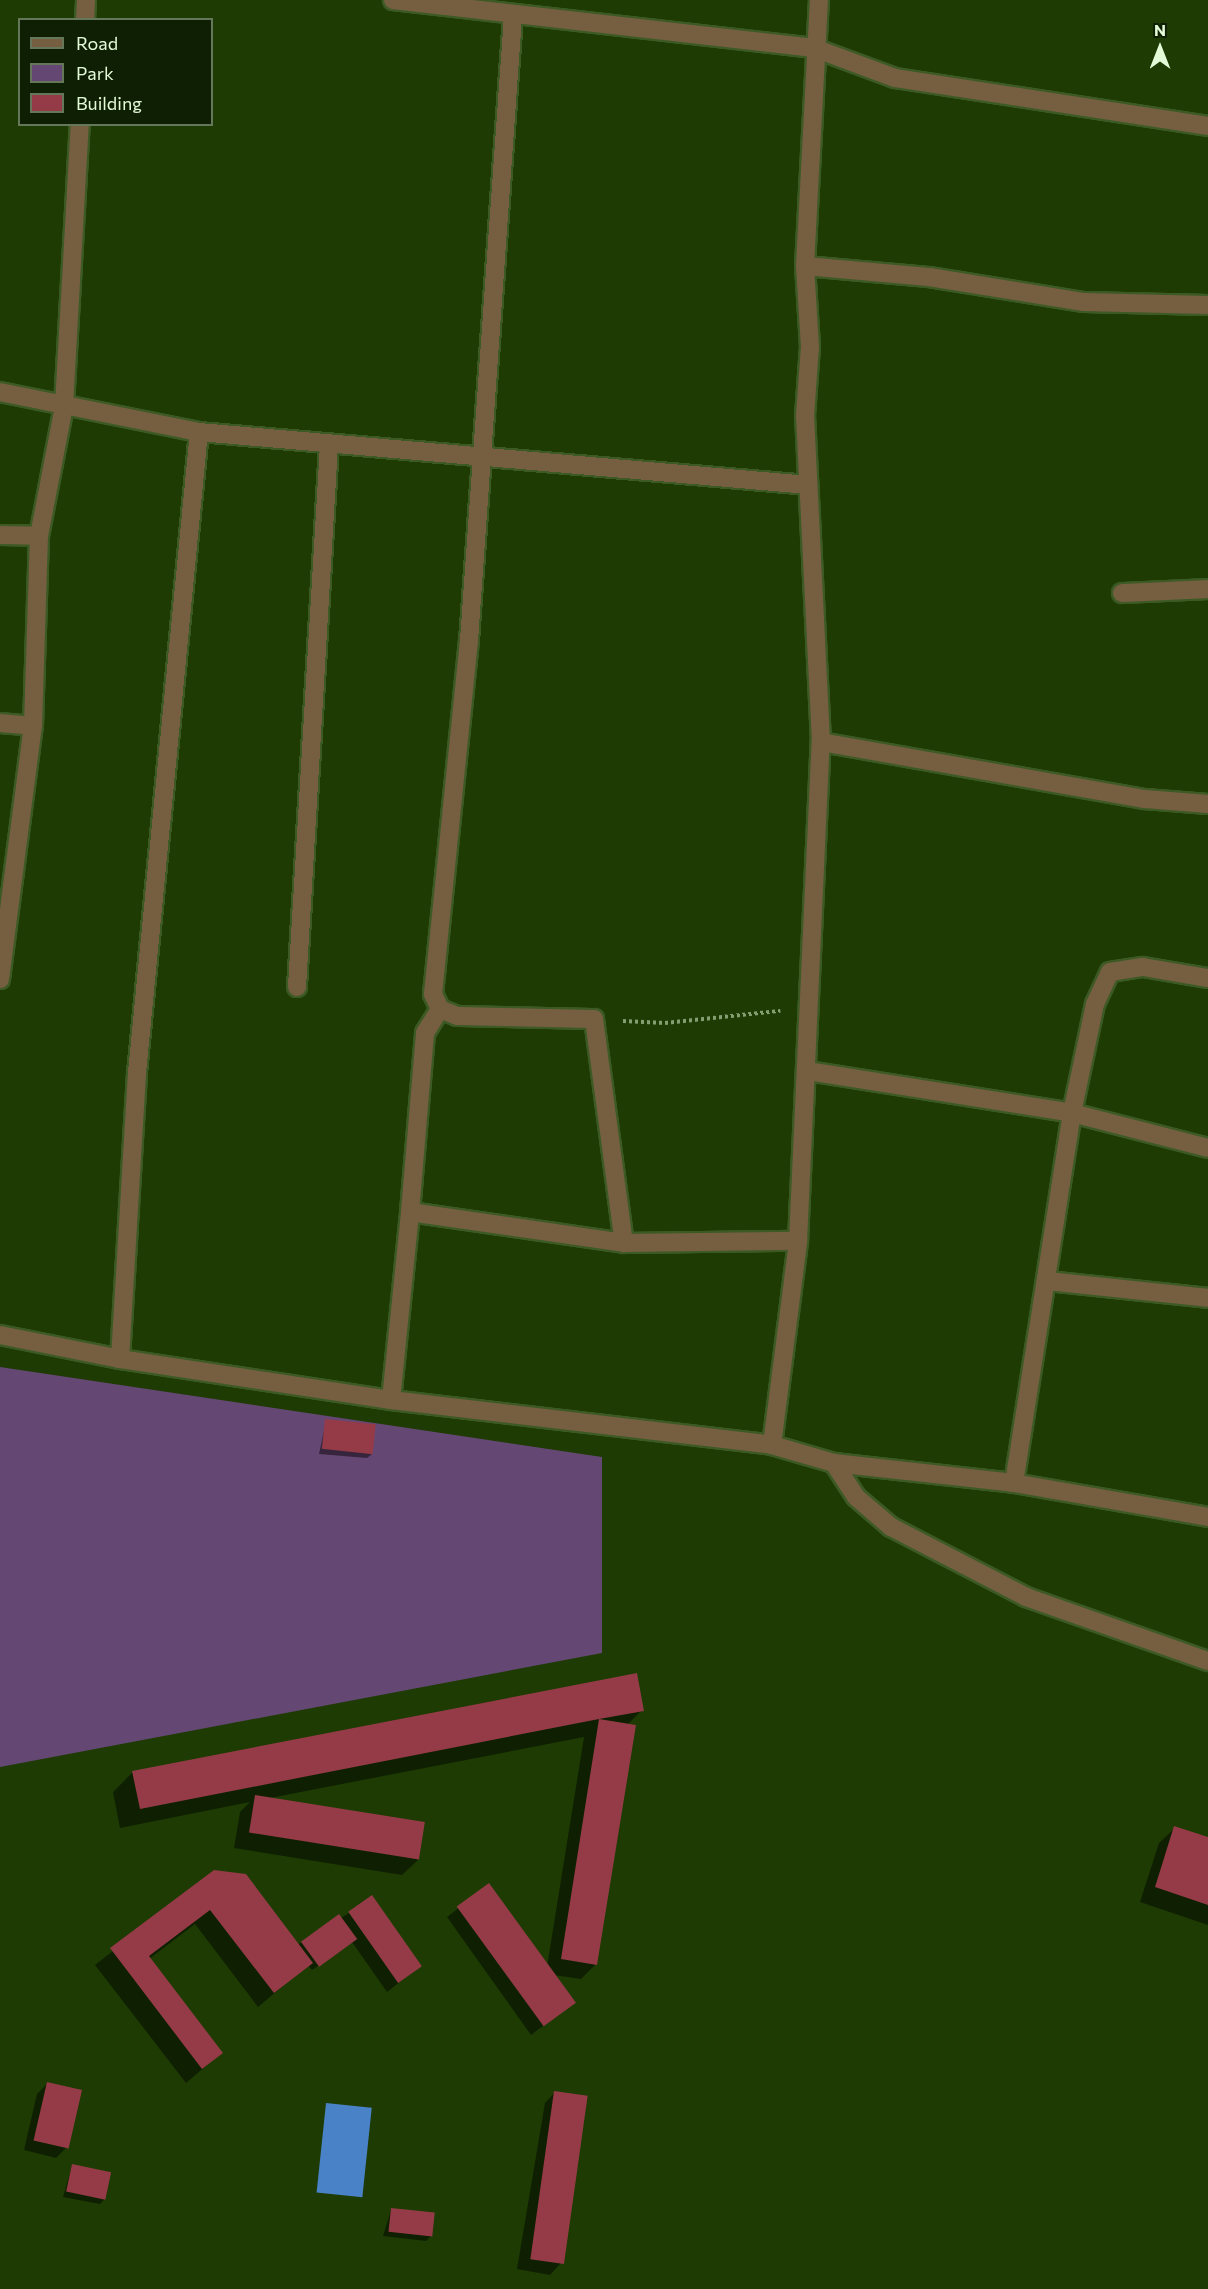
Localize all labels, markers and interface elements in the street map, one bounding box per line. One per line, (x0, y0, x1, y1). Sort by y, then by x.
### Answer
legend (18, 18, 213, 126)
north arrow (1130, 18, 1190, 78)
text: N (1154, 20, 1166, 39)
text: Road (76, 32, 118, 54)
text: Park (76, 62, 114, 84)
text: Building (76, 92, 142, 114)

